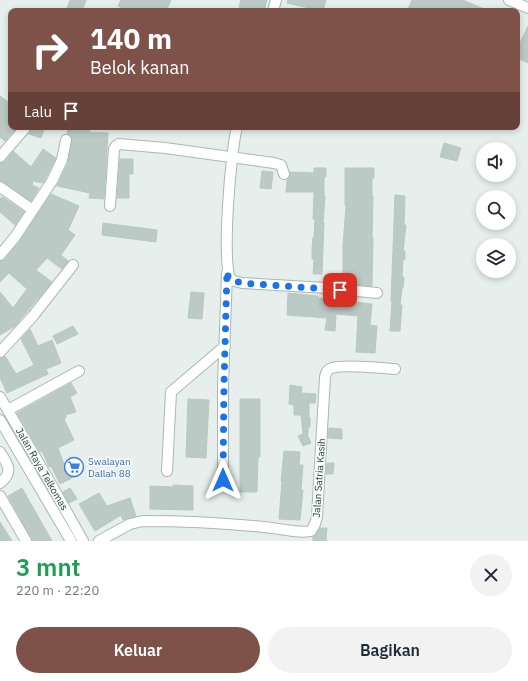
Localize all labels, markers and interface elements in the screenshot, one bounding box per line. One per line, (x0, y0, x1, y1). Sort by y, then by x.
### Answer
text: 140 m (90, 20, 172, 57)
icon: right (24, 24, 76, 76)
text: Belok kanan (90, 56, 189, 79)
icon: arrive (60, 100, 82, 122)
text: Lalu (24, 102, 52, 121)
map controls (476, 142, 516, 278)
button: sound (476, 142, 516, 182)
button: search (476, 190, 516, 230)
button: layers (476, 238, 516, 278)
pin (323, 273, 357, 307)
icon: arrive (329, 279, 351, 301)
street label: Jalan Raya Telkomas (13, 425, 71, 513)
street label: Jalan Satria Kasih (310, 438, 328, 518)
place label: Swalayan Dallah 88 (88, 455, 131, 480)
supermarket icon: Swalayan Dallah 88 (63, 456, 85, 478)
position arrow (202, 459, 244, 501)
text: 3 mnt (16, 551, 80, 583)
button: close (470, 554, 512, 596)
text: 220 m · 22:20 (16, 582, 99, 599)
button: Keluar (16, 627, 260, 673)
button: Bagikan (268, 627, 512, 673)

